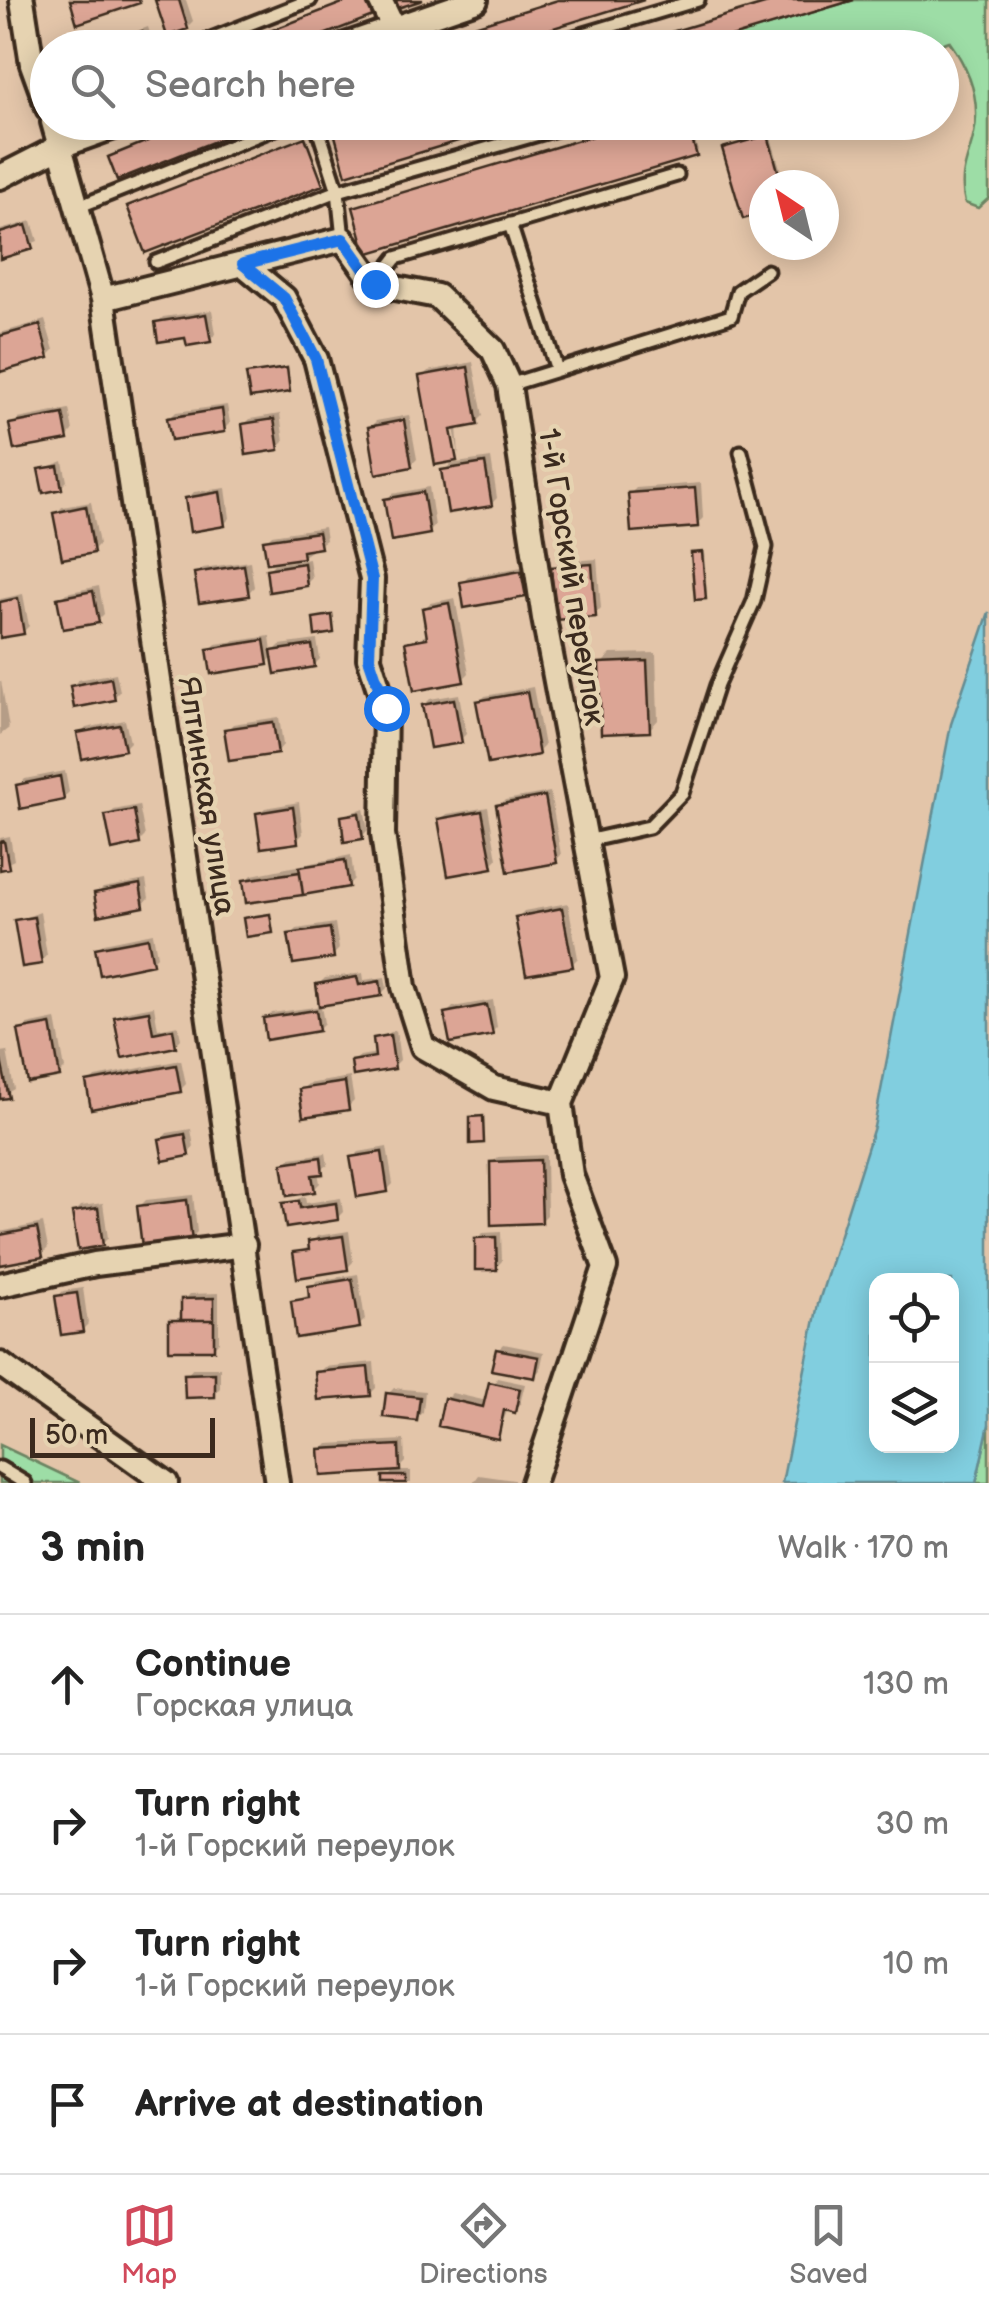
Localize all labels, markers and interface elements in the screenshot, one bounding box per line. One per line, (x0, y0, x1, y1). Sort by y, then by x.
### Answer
search box (30, 30, 959, 140)
icon: search (65, 58, 120, 113)
text: Search here (145, 63, 356, 108)
north arrow (749, 170, 839, 260)
route end (353, 262, 399, 308)
street label: 1-й Горский переулок (530, 426, 612, 728)
street label: Ялтинская улица (169, 674, 243, 918)
route start (364, 686, 410, 732)
map controls (869, 1273, 959, 1453)
button: locate (869, 1273, 959, 1363)
button: layers (869, 1363, 959, 1453)
scale bar (30, 1413, 215, 1458)
text: 50 m (45, 1419, 108, 1452)
text: 3 min (40, 1523, 145, 1574)
text: Walk · 170 m (778, 1529, 949, 1568)
text: Continue (135, 1642, 291, 1687)
icon: ahead (40, 1657, 95, 1712)
text: 130 m (863, 1665, 949, 1704)
text: Горская улица (135, 1687, 353, 1726)
text: Turn right (135, 1782, 300, 1827)
icon: right (40, 1797, 95, 1852)
text: 30 m (875, 1805, 949, 1844)
text: 1-й Горский переулок (135, 1827, 455, 1866)
text: Turn right (135, 1922, 300, 1967)
icon: right (40, 1937, 95, 1992)
text: 10 m (883, 1945, 949, 1984)
text: 1-й Горский переулок (135, 1967, 455, 2006)
icon: arrive (40, 2077, 95, 2132)
text: Arrive at destination (135, 2082, 484, 2127)
tab: Map (121, 2198, 177, 2291)
tab: Directions (419, 2198, 548, 2291)
tab: Saved (790, 2198, 868, 2291)

